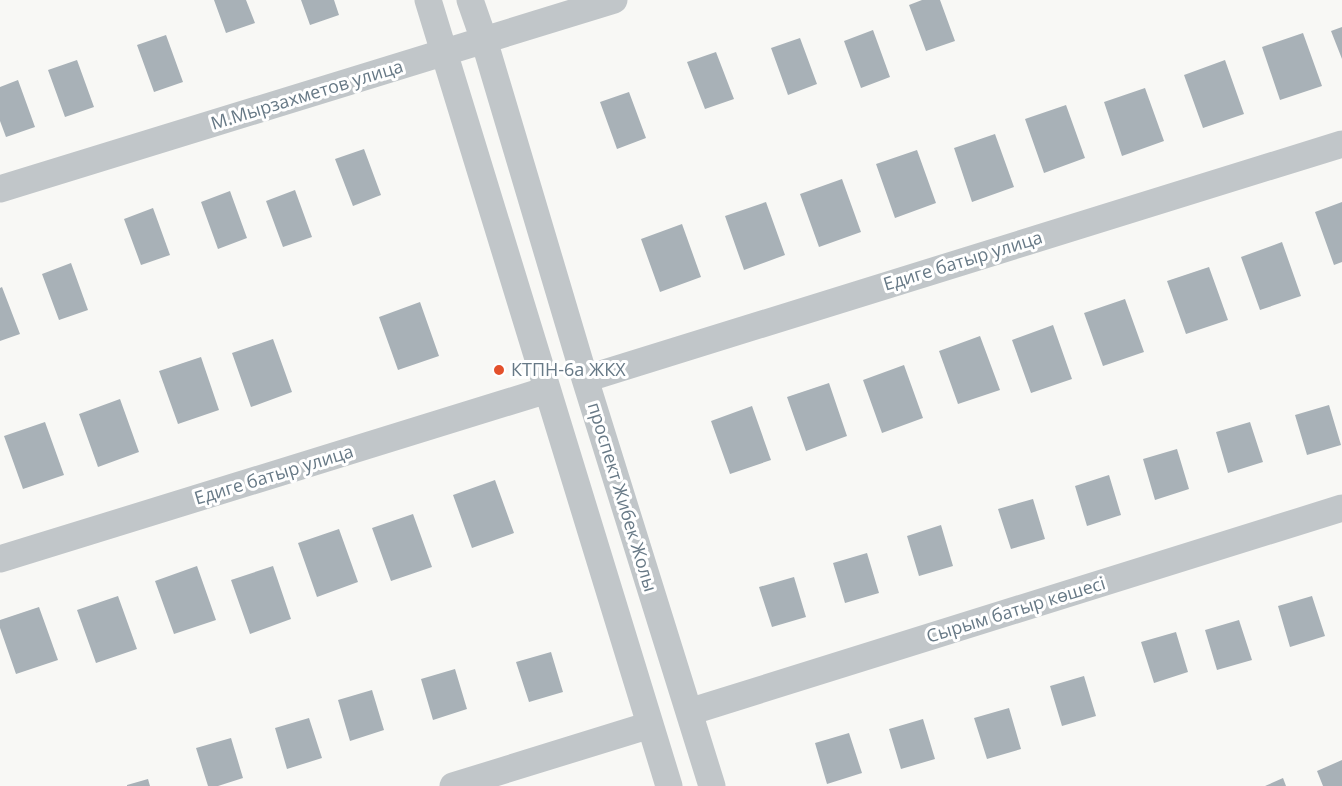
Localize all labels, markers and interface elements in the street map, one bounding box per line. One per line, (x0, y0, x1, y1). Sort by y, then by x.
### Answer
street label: М.Мырзахметов улица (208, 53, 406, 135)
street label: Едиге батыр улица (880, 224, 1045, 296)
place label: КТПН-6а ЖКХ (511, 357, 626, 381)
marker: КТПН-6а ЖКХ (492, 363, 506, 377)
street label: проспект Жибек Жолы (583, 399, 663, 594)
street label: Едиге батыр улица (191, 438, 356, 510)
street label: Сырым батыр көшесі (923, 570, 1108, 648)

